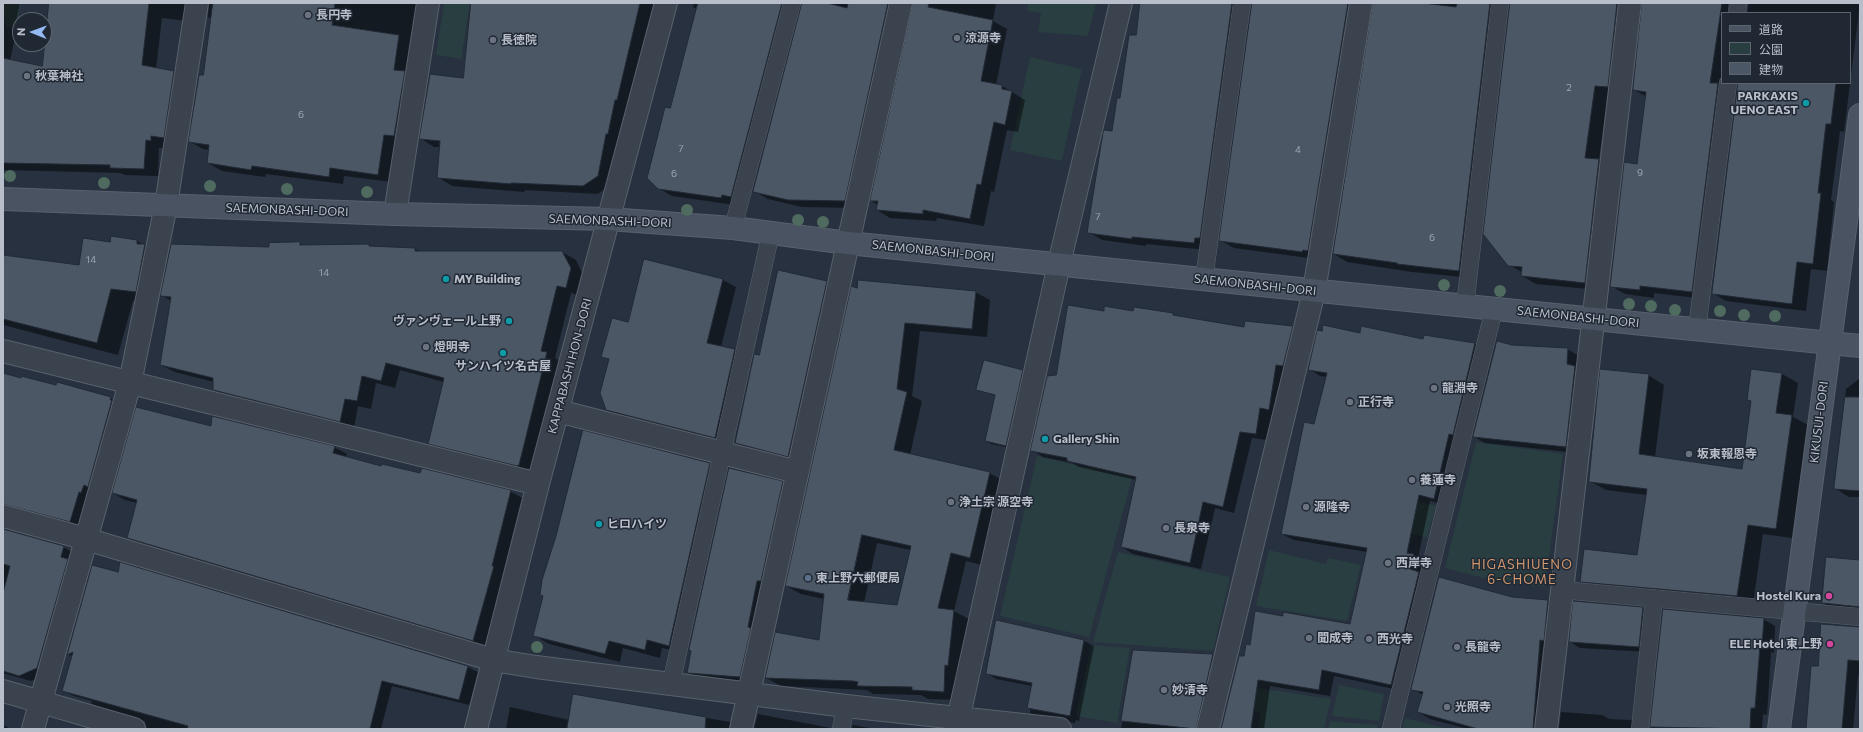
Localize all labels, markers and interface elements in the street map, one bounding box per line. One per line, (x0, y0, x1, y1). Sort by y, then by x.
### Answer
place label: 長円寺 (316, 8, 352, 22)
marker: 長円寺 (303, 10, 313, 20)
north arrow (12, 12, 52, 52)
legend (1721, 12, 1851, 84)
text: 道路 (1759, 22, 1783, 36)
text: N (14, 28, 27, 36)
place label: 涼源寺 (965, 31, 1001, 45)
place label: 長徳院 (501, 33, 537, 47)
marker: 涼源寺 (952, 33, 962, 43)
marker: 長徳院 (488, 35, 498, 45)
text: 公園 (1759, 42, 1783, 56)
text: 建物 (1759, 62, 1783, 76)
place label: 秋葉神社 (35, 69, 83, 83)
marker: 秋葉神社 (22, 71, 32, 81)
house number: 2 (1566, 82, 1572, 94)
place label: PARKAXIS UENO EAST (1731, 89, 1798, 117)
marker: PARKAXIS UENO EAST (1801, 98, 1811, 108)
house number: 6 (298, 109, 304, 121)
house number: 7 (678, 143, 684, 155)
house number: 4 (1295, 144, 1301, 156)
house number: 9 (1637, 167, 1643, 179)
house number: 6 (671, 168, 677, 180)
street label: SAEMONBASHI-DORI (225, 201, 349, 219)
house number: 7 (1095, 211, 1101, 223)
street label: SAEMONBASHI-DORI (548, 212, 672, 230)
house number: 6 (1429, 232, 1435, 244)
street label: SAEMONBASHI-DORI (871, 237, 995, 265)
house number: 14 (86, 254, 96, 266)
house number: 14 (319, 267, 329, 279)
street label: SAEMONBASHI-DORI (1193, 271, 1317, 299)
place label: MY Building (454, 272, 521, 286)
marker: MY Building (441, 274, 451, 284)
street label: KAPPABASHI HON-DORI (545, 297, 595, 435)
street label: SAEMONBASHI-DORI (1516, 303, 1640, 331)
place label: ヴァンヴェール上野 (393, 314, 501, 328)
marker: ヴァンヴェール上野 (504, 316, 514, 326)
place label: 燈明寺 (434, 340, 470, 354)
marker: 燈明寺 (421, 342, 431, 352)
marker: サンハイツ名古屋 (498, 348, 508, 358)
place label: サンハイツ名古屋 (455, 359, 551, 373)
street label: KIKUSUI-DORI (1807, 380, 1831, 464)
place label: 龍淵寺 (1442, 381, 1478, 395)
marker: 龍淵寺 (1429, 383, 1439, 393)
place label: 正行寺 (1358, 395, 1394, 409)
marker: 正行寺 (1345, 397, 1355, 407)
place label: Gallery Shin (1053, 432, 1119, 446)
marker: Gallery Shin (1040, 434, 1050, 444)
place label: 坂東報恩寺 (1697, 447, 1757, 461)
marker: 坂東報恩寺 (1684, 449, 1694, 459)
place label: 養蓮寺 (1420, 473, 1456, 487)
marker: 養蓮寺 (1407, 475, 1417, 485)
place label: 浄土宗 源空寺 (959, 495, 1033, 509)
marker: 浄土宗 源空寺 (946, 497, 956, 507)
place label: 源隆寺 (1314, 500, 1350, 514)
marker: 源隆寺 (1301, 502, 1311, 512)
place label: ヒロハイツ (607, 517, 667, 531)
marker: ヒロハイツ (594, 519, 604, 529)
place label: 長泉寺 (1174, 521, 1210, 535)
marker: 長泉寺 (1161, 523, 1171, 533)
place label: 西岸寺 (1396, 556, 1432, 570)
district label: HIGASHIUENO 6-CHOME (1471, 557, 1573, 588)
marker: 西岸寺 (1383, 558, 1393, 568)
place label: 東上野六郵便局 (816, 571, 900, 585)
marker: 東上野六郵便局 (803, 573, 813, 583)
place label: Hostel Kura (1756, 589, 1821, 603)
marker: Hostel Kura (1824, 591, 1834, 601)
place label: 聞成寺 (1317, 631, 1353, 645)
place label: 西光寺 (1377, 632, 1413, 646)
marker: 聞成寺 (1304, 633, 1314, 643)
marker: 西光寺 (1364, 634, 1374, 644)
place label: ELE Hotel 東上野 (1729, 637, 1822, 651)
marker: ELE Hotel 東上野 (1825, 639, 1835, 649)
place label: 長龍寺 (1465, 640, 1501, 654)
marker: 長龍寺 (1452, 642, 1462, 652)
place label: 妙清寺 (1172, 683, 1208, 697)
marker: 妙清寺 (1159, 685, 1169, 695)
place label: 光照寺 (1455, 700, 1491, 714)
marker: 光照寺 (1442, 702, 1452, 712)

